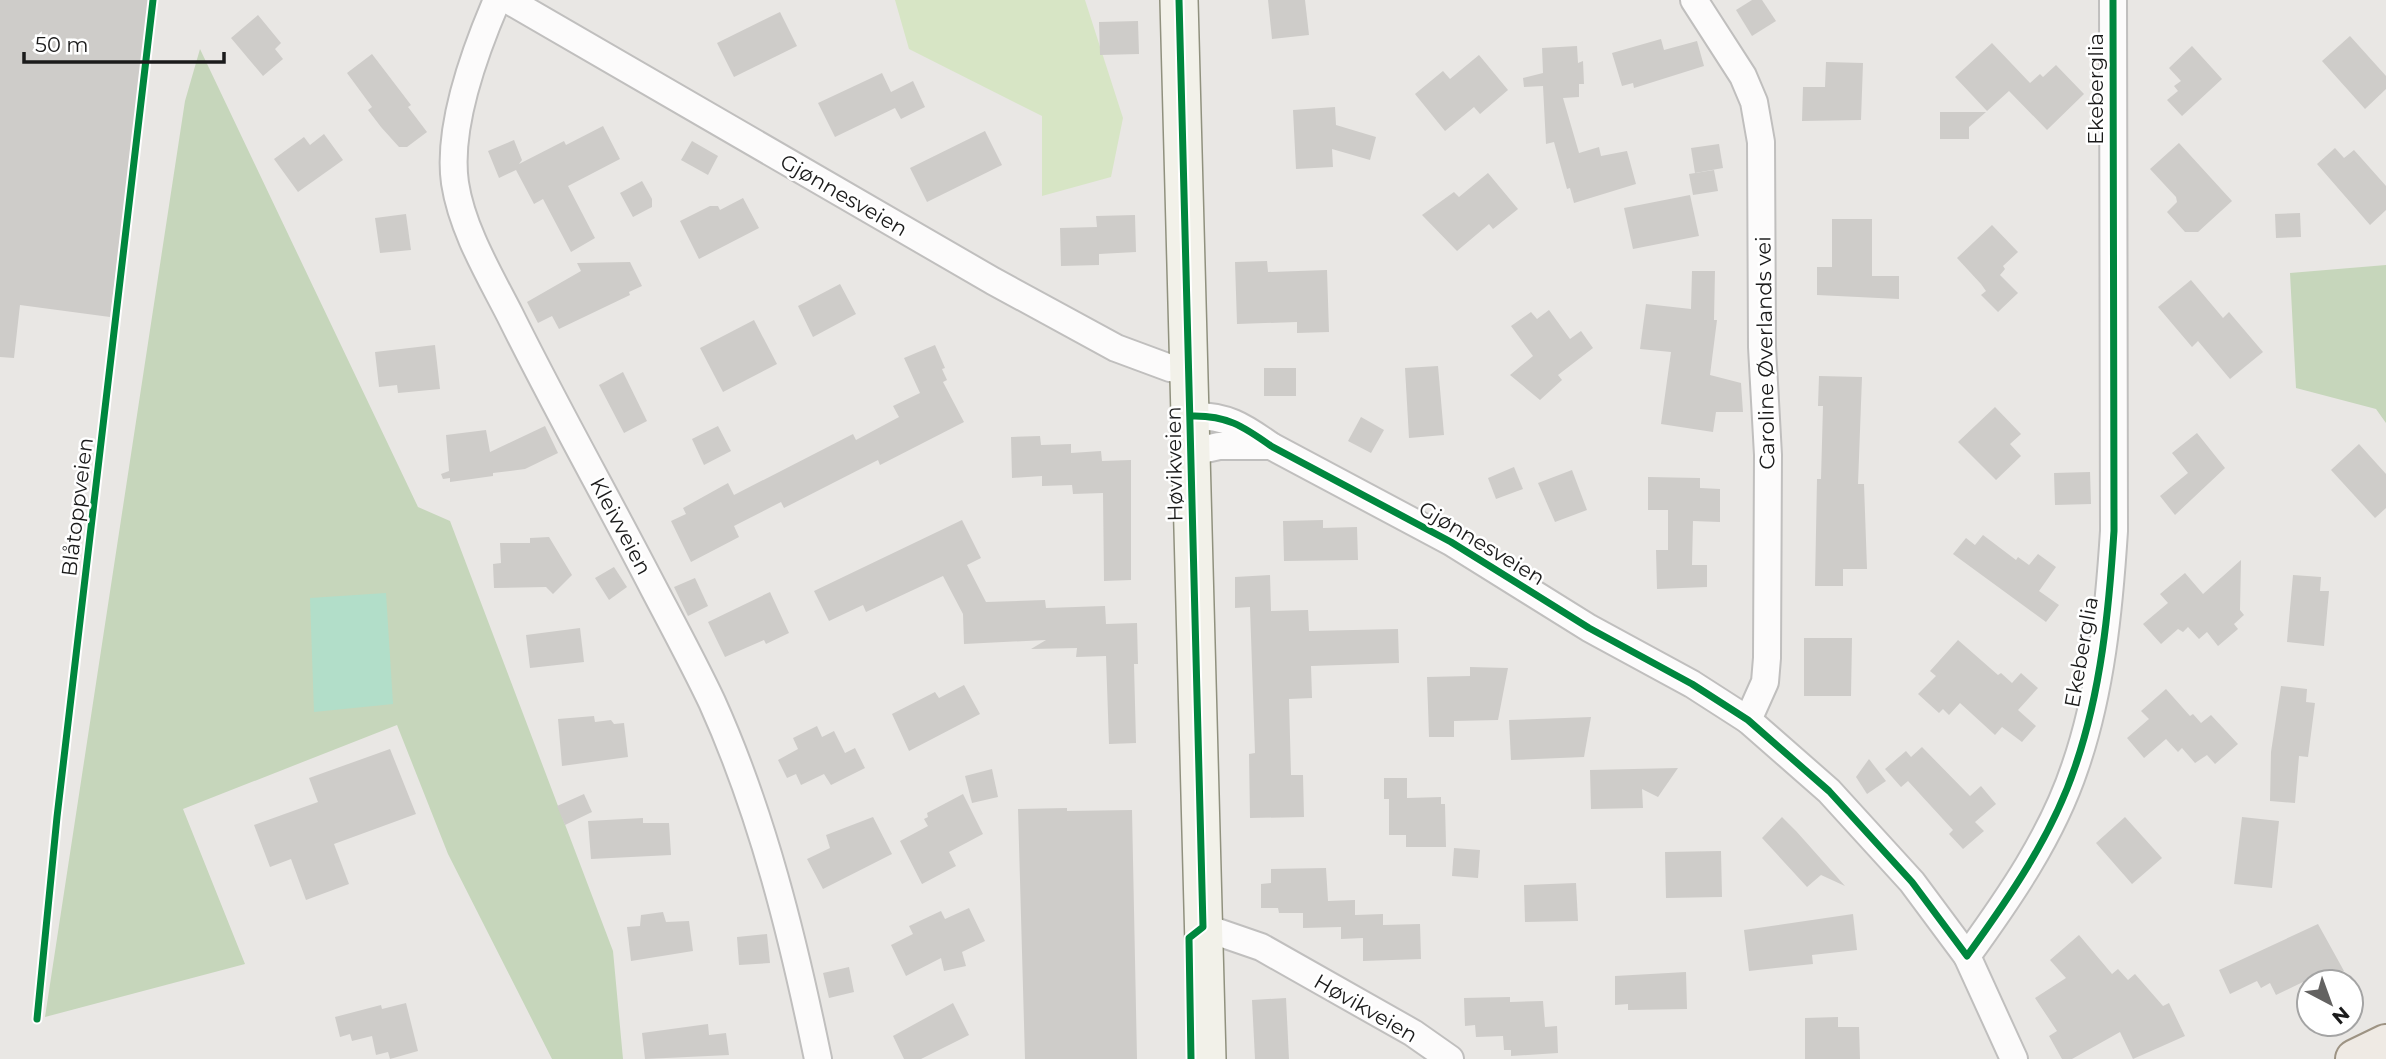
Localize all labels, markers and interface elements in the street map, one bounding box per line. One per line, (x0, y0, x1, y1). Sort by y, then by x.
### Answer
scale bar (24, 21, 224, 65)
text: 50 m (35, 32, 89, 57)
street label: Ekeberglia (2083, 33, 2108, 145)
street label: Gjønnesveien (776, 149, 912, 241)
street label: Caroline Øverlands vei (1750, 236, 1780, 470)
street label: Høvikveien (1160, 406, 1188, 522)
street label: Blåtoppveien (56, 436, 98, 578)
street label: Kleivveien (585, 473, 657, 579)
street label: Gjønnesveien (1414, 496, 1550, 590)
street label: Ekeberglia (2059, 595, 2103, 709)
street label: Høvikveien (1310, 968, 1422, 1048)
north arrow (2295, 968, 2365, 1038)
text: N (2327, 1002, 2354, 1029)

